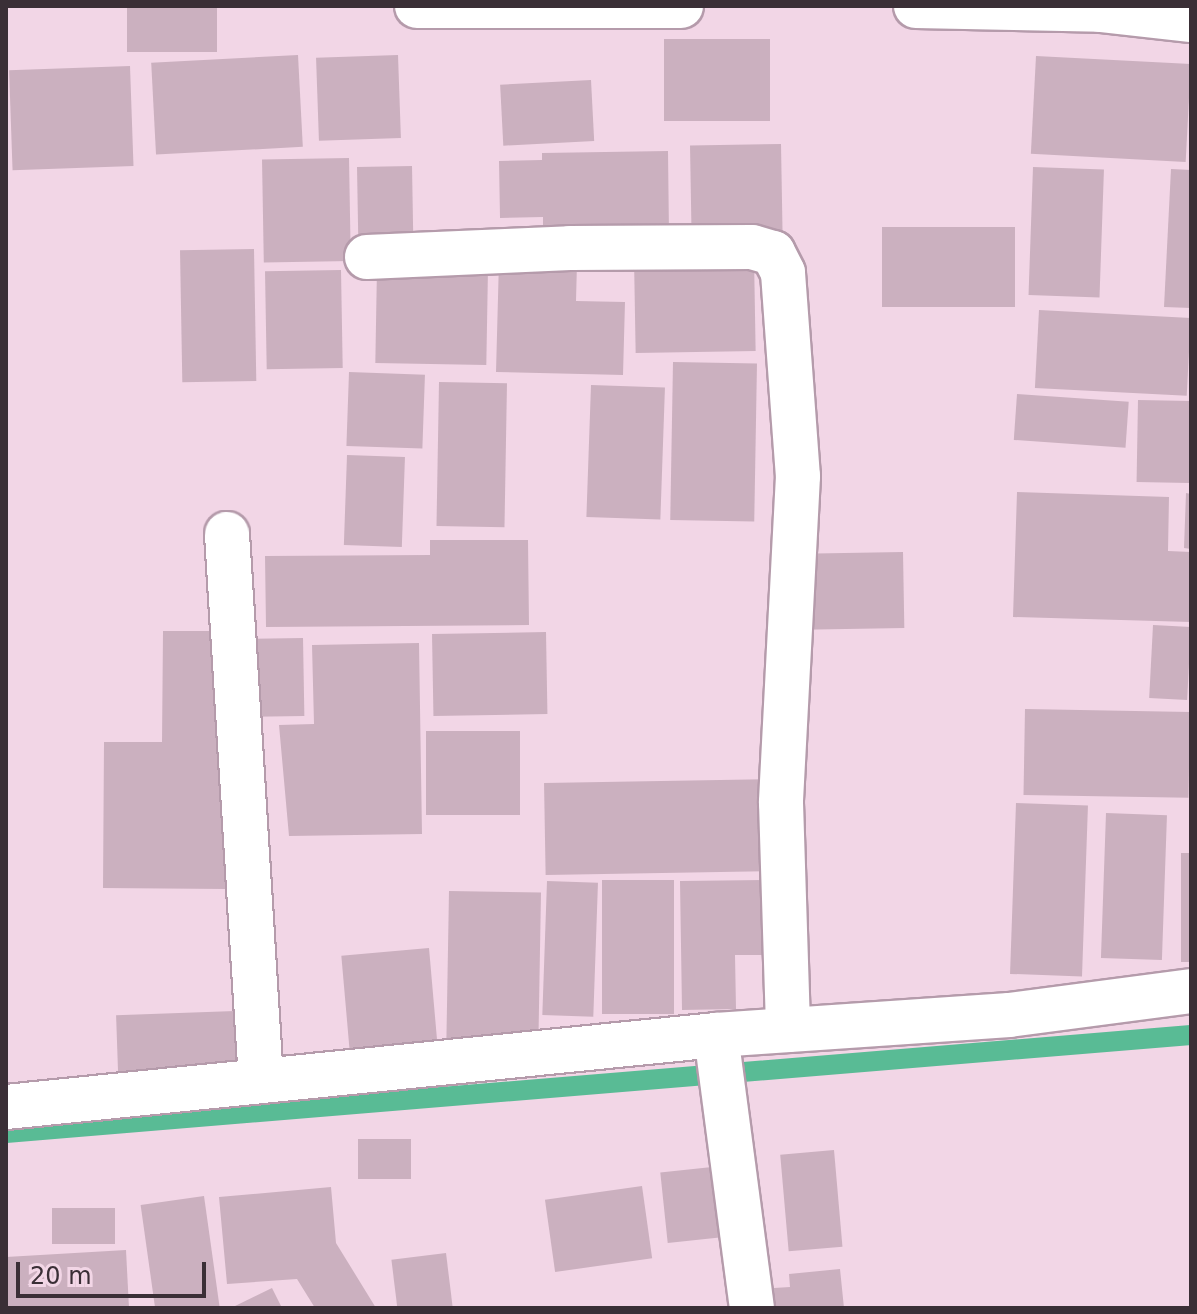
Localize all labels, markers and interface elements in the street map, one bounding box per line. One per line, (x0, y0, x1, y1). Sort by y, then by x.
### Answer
scale bar (20, 1246, 210, 1296)
text: 20 m (30, 1262, 92, 1290)

